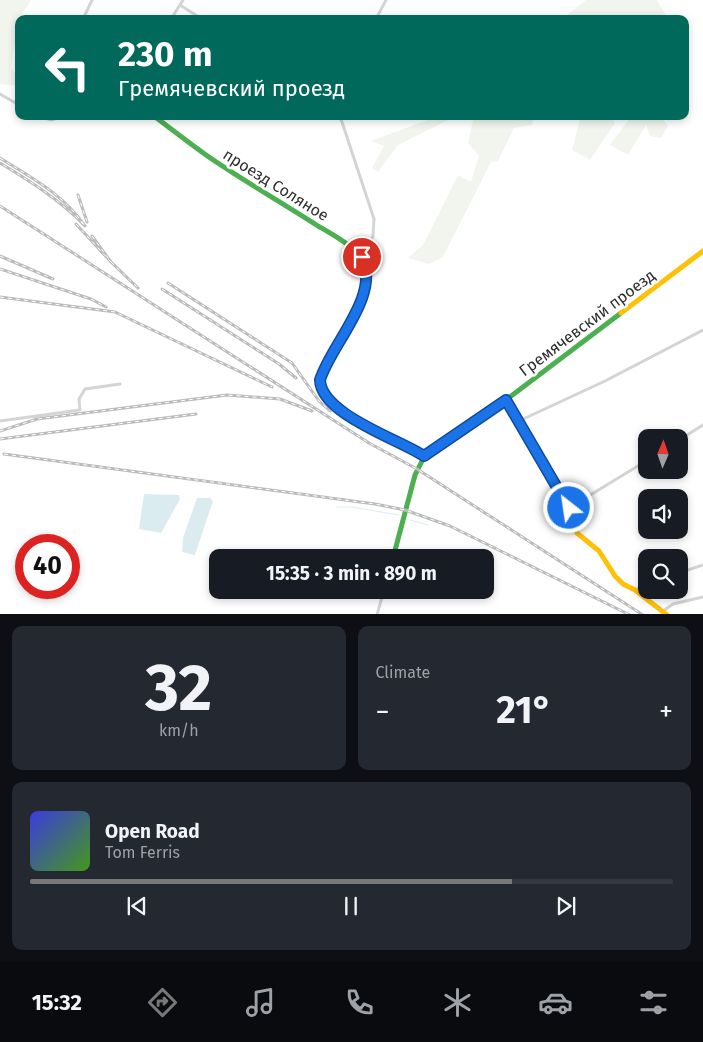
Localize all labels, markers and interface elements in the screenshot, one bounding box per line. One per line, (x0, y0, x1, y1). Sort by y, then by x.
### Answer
text: 230 m (118, 33, 212, 75)
icon: left (35, 35, 100, 100)
text: Гремячевский проезд (118, 75, 345, 102)
street label: проезд Соляное (220, 145, 332, 225)
pin (341, 236, 383, 278)
icon: arrive (348, 243, 376, 271)
street label: Гремячевский проезд (515, 266, 659, 380)
north arrow (638, 429, 688, 479)
map controls (638, 429, 688, 599)
position arrow (542, 481, 594, 533)
button: sound (638, 489, 688, 539)
speed limit sign: 40 (15, 534, 80, 599)
button: search (638, 549, 688, 599)
text: 15:35 · 3 min · 890 m (266, 562, 437, 585)
text: 32 (145, 649, 212, 727)
text: Climate (376, 663, 430, 682)
text: 21° (496, 687, 552, 733)
text: − (376, 695, 390, 728)
text: + (659, 695, 673, 728)
text: km/h (159, 721, 199, 740)
text: Open Road (105, 820, 200, 843)
text: Tom Ferris (105, 843, 180, 862)
icon: previous (123, 892, 151, 920)
icon: pause (337, 892, 365, 920)
icon: next (552, 892, 580, 920)
icon: directions (145, 985, 180, 1020)
icon: music (243, 985, 278, 1020)
icon: phone (342, 985, 377, 1020)
icon: climate (440, 985, 475, 1020)
icon: car (538, 985, 573, 1020)
icon: filters (636, 985, 671, 1020)
text: 15:32 (32, 989, 82, 1016)

